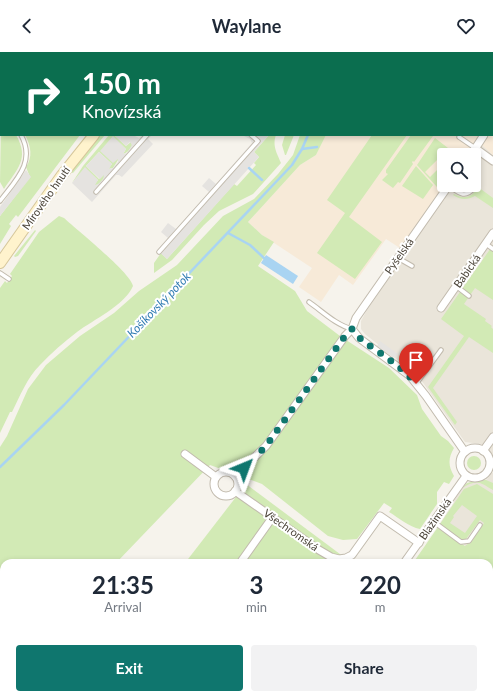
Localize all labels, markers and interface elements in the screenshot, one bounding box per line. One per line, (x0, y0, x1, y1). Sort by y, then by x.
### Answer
icon: back (16, 15, 38, 37)
text: Waylane (212, 15, 281, 37)
icon: heart (455, 15, 477, 37)
text: 150 m (82, 66, 161, 100)
icon: right (16, 68, 68, 120)
text: Knovízská (82, 100, 162, 122)
map controls (437, 148, 481, 192)
button: search (437, 148, 481, 192)
street label: Mírového hnutí (19, 163, 73, 232)
street label: Pyšelská (381, 235, 416, 276)
street label: Babická (450, 252, 483, 290)
water label: Košíkovský potok (124, 269, 194, 340)
pin (399, 343, 433, 384)
icon: arrive (405, 349, 427, 371)
position arrow (223, 447, 265, 489)
street label: Blažimská (416, 496, 454, 542)
street label: Všechromská (261, 506, 321, 553)
text: 21:35 (92, 570, 154, 599)
text: 3 (250, 570, 264, 599)
text: 220 (359, 570, 401, 599)
text: Arrival (104, 599, 142, 615)
text: min (246, 599, 267, 615)
text: m (375, 599, 385, 615)
button: Exit (16, 645, 243, 691)
button: Share (251, 645, 477, 691)

